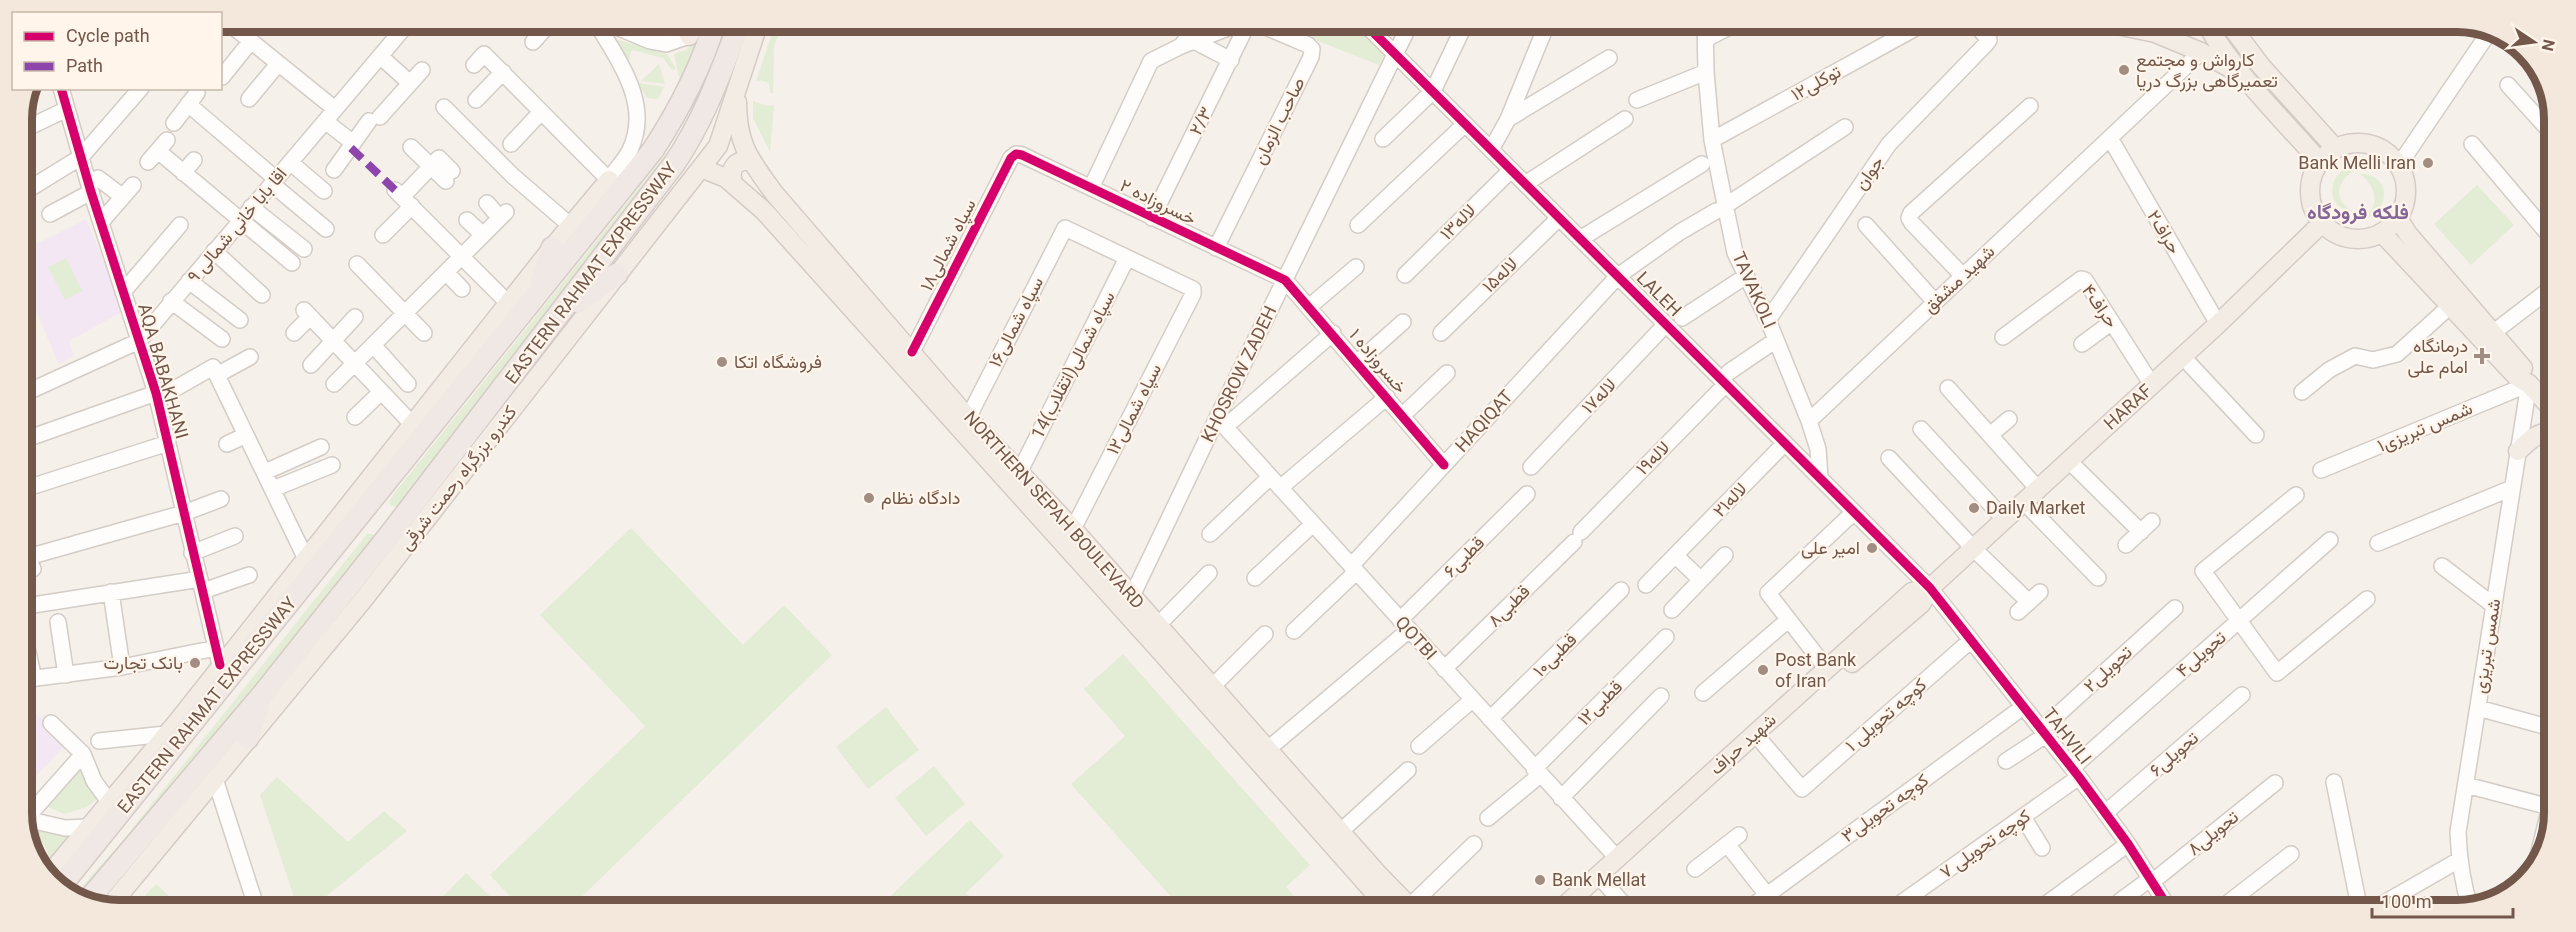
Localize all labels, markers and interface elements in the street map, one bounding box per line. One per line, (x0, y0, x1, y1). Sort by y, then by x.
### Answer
legend (12, 12, 222, 90)
north arrow (2504, 12, 2564, 72)
text: Cycle path (66, 25, 150, 46)
text: N (2538, 38, 2559, 53)
place label: کارواش و مجتمع تعمیرگاهی بزرگ دریا (2136, 49, 2278, 92)
text: Path (66, 55, 103, 76)
street label: توکلی۱۲ (1787, 60, 1845, 106)
marker: کارواش و مجتمع تعمیرگاهی بزرگ دریا (2117, 63, 2131, 77)
street label: صاحب الزمان (1248, 74, 1310, 168)
street label: ۲/۳ (1185, 103, 1216, 138)
street label: جوان (1850, 152, 1888, 194)
place label: Bank Melli Iran (2298, 152, 2416, 173)
marker: Bank Melli Iran (2421, 156, 2435, 170)
street label: EASTERN RAHMAT EXPRESSWAY (500, 158, 681, 388)
street label: ۹ اقا بابا خانی شمالی (182, 163, 292, 287)
street label: خسروزاده ۲ (1116, 174, 1200, 230)
street label: سپاه شمالی۱۸ (915, 195, 981, 295)
street label: لاله۱۳ (1435, 199, 1480, 244)
district label: فلکه فرودگاه (2307, 200, 2409, 225)
street label: حراف۲ (2142, 206, 2186, 258)
street label: شهید مشفق (1919, 240, 1999, 318)
street label: TAVAKOLI (1728, 248, 1781, 331)
street label: لاله۱۵ (1478, 253, 1522, 296)
street label: LALEH (1633, 267, 1686, 320)
street label: سپاه شمالی۱۶ (984, 273, 1049, 371)
street label: حراف۴ (2077, 280, 2123, 332)
street label: 14سپاه شمالی(اتقلاب) (1026, 288, 1121, 443)
street label: AQA BABAKHANI (134, 301, 193, 441)
street label: KHOSROW ZADEH (1197, 302, 1281, 445)
street label: خسروزاده ۱ (1345, 324, 1411, 398)
place label: درمانگاه امام علی (2408, 335, 2468, 379)
marker: درمانگاه امام علی (2473, 347, 2491, 365)
place label: فروشگاه اتکا (734, 351, 822, 373)
marker: فروشگاه اتکا (715, 355, 729, 369)
street label: سپاه شمالی۱۲ (1102, 360, 1167, 459)
street label: لاله۱۷ (1577, 374, 1620, 418)
street label: HARAF (2099, 380, 2156, 434)
street label: HAQIQAT (1451, 385, 1517, 456)
street label: شمس تبریزی۱ (2374, 397, 2476, 457)
street label: کندرو بزرگراه رحمت شرقی (395, 401, 521, 555)
street label: NORTHERN SEPAH BOULEVARD (960, 407, 1149, 613)
street label: لاله۱۹ (1632, 437, 1674, 479)
street label: لاله۲۱ (1708, 478, 1751, 521)
place label: دادگاه نظام (881, 487, 960, 510)
marker: دادگاه نظام (862, 491, 876, 505)
place label: Daily Market (1986, 497, 2085, 518)
marker: Daily Market (1967, 501, 1981, 515)
street label: قطبی۶ (1439, 532, 1489, 582)
place label: امیر علی (1801, 537, 1860, 559)
marker: امیر علی (1865, 541, 1879, 555)
street label: قطبی۸ (1483, 580, 1535, 632)
street label: EASTERN RAHMAT EXPRESSWAY (113, 592, 300, 817)
street label: شمس تبریزی (2469, 597, 2505, 695)
street label: QOTBI (1391, 612, 1441, 664)
street label: تحویلی۴ (2171, 626, 2231, 682)
street label: قطبی۱۰ (1529, 629, 1581, 681)
street label: تحویلی۲ (2079, 641, 2137, 697)
place label: Post Bank of Iran (1775, 649, 1857, 691)
place label: بانک تجارت (103, 652, 183, 674)
marker: بانک تجارت (188, 656, 202, 670)
marker: Post Bank of Iran (1756, 663, 1770, 677)
street label: کوچه تحویلی ۱ (1841, 674, 1932, 757)
street label: قطبی۱۲ (1573, 676, 1627, 730)
street label: TAHVILI (2039, 703, 2096, 768)
street label: شهید حراف (1705, 709, 1781, 779)
street label: تحویلی۶ (2145, 727, 2203, 781)
street label: کوچه تحویلی۳ (1837, 769, 1934, 848)
street label: کوچه تحویلی ۷ (1935, 805, 2035, 884)
street label: تحویلی۸ (2183, 806, 2243, 860)
place label: Bank Mellat (1552, 869, 1646, 890)
marker: Bank Mellat (1533, 873, 1547, 887)
scale bar (2372, 881, 2513, 919)
text: 100 m (2381, 891, 2432, 912)

